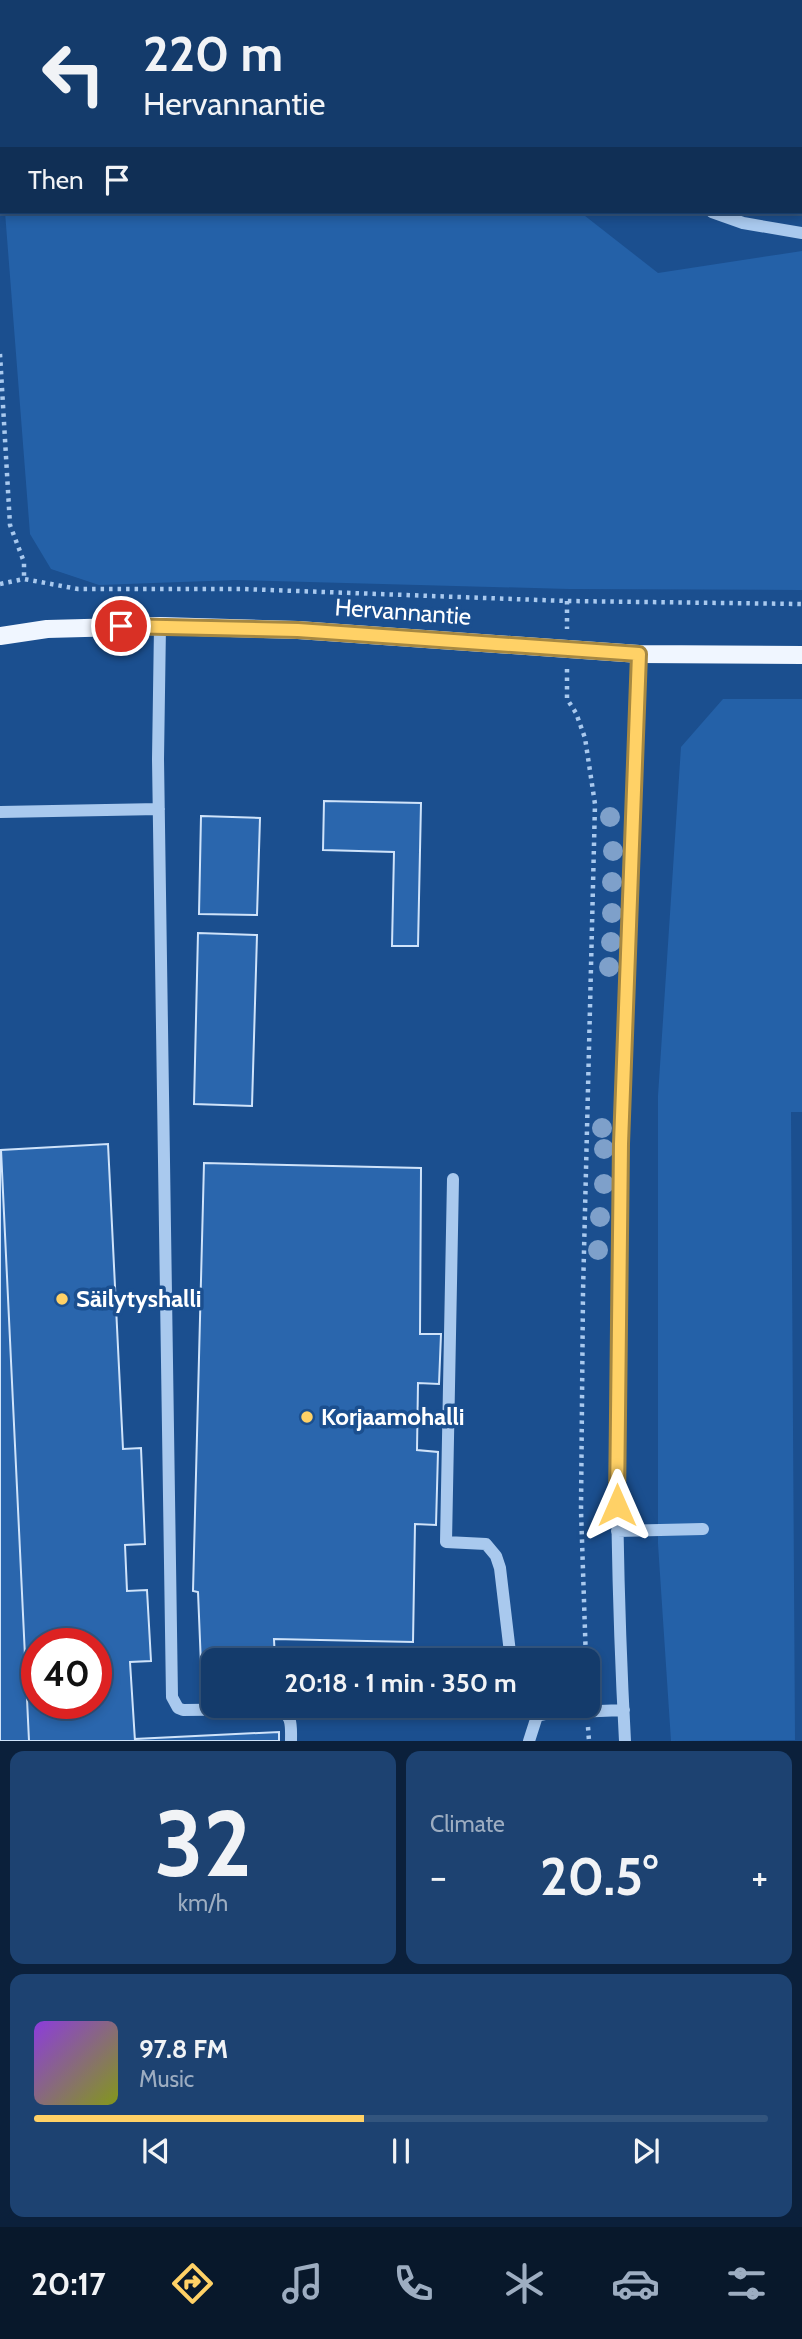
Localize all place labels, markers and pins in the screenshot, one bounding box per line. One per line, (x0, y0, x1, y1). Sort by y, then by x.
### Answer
pin (91, 596, 151, 656)
place label: Säilytyshalli (76, 1284, 201, 1313)
marker: Säilytyshalli (54, 1291, 70, 1307)
place label: Korjaamohalli (321, 1402, 465, 1431)
marker: Korjaamohalli (299, 1409, 315, 1425)

